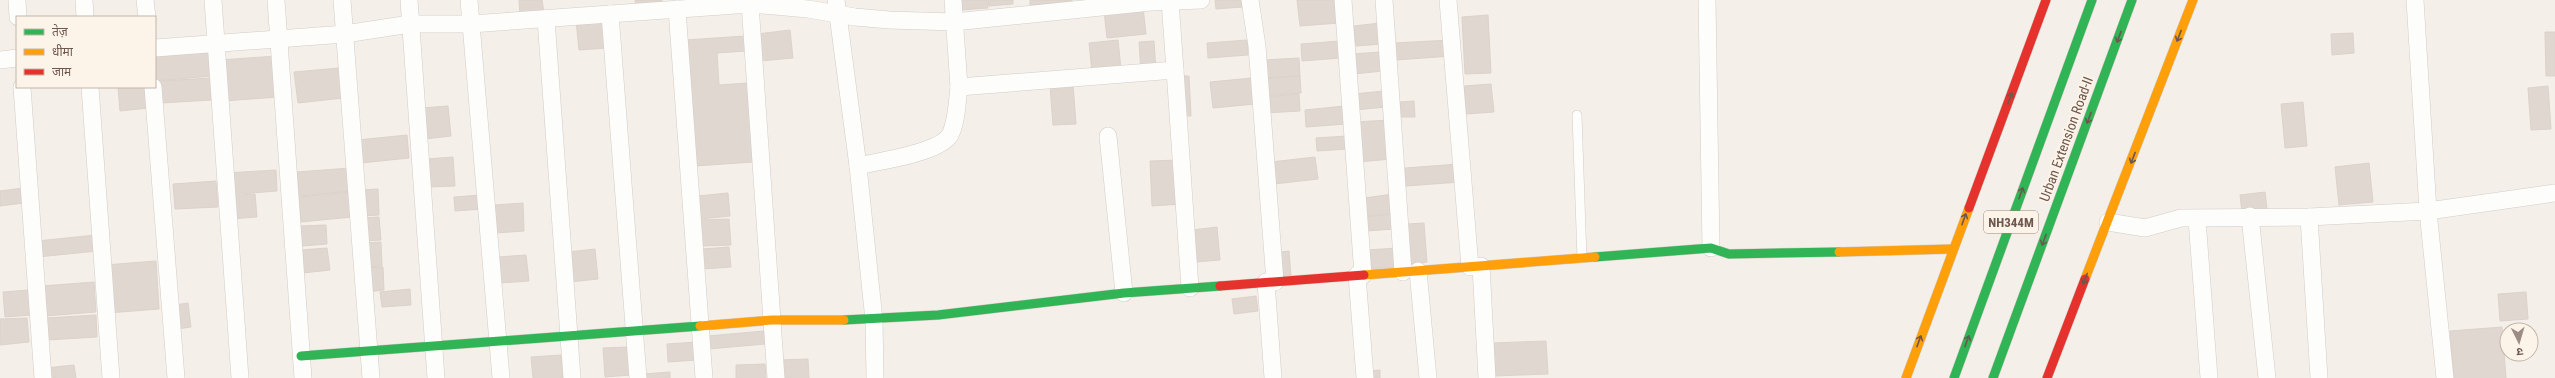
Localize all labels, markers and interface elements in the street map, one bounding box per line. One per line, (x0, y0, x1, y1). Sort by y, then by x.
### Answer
legend (16, 16, 156, 88)
text: तेज़ (52, 24, 69, 39)
one-way arrow (2115, 30, 2122, 43)
one-way arrow (2174, 30, 2182, 42)
text: धीमा (52, 44, 74, 59)
text: जाम (52, 65, 72, 79)
street label: Urban Extension Road-II (2036, 74, 2096, 204)
one-way arrow (2006, 92, 2014, 104)
one-way arrow (2085, 112, 2093, 124)
one-way arrow (2128, 151, 2136, 163)
one-way arrow (2018, 187, 2026, 199)
road number: NH344M (1984, 211, 2038, 233)
one-way arrow (1961, 214, 1969, 226)
one-way arrow (2040, 234, 2048, 246)
one-way arrow (2081, 272, 2089, 284)
north arrow (2499, 322, 2539, 362)
one-way arrow (1964, 335, 1971, 348)
one-way arrow (1916, 336, 1924, 348)
text: उ (2515, 345, 2524, 358)

